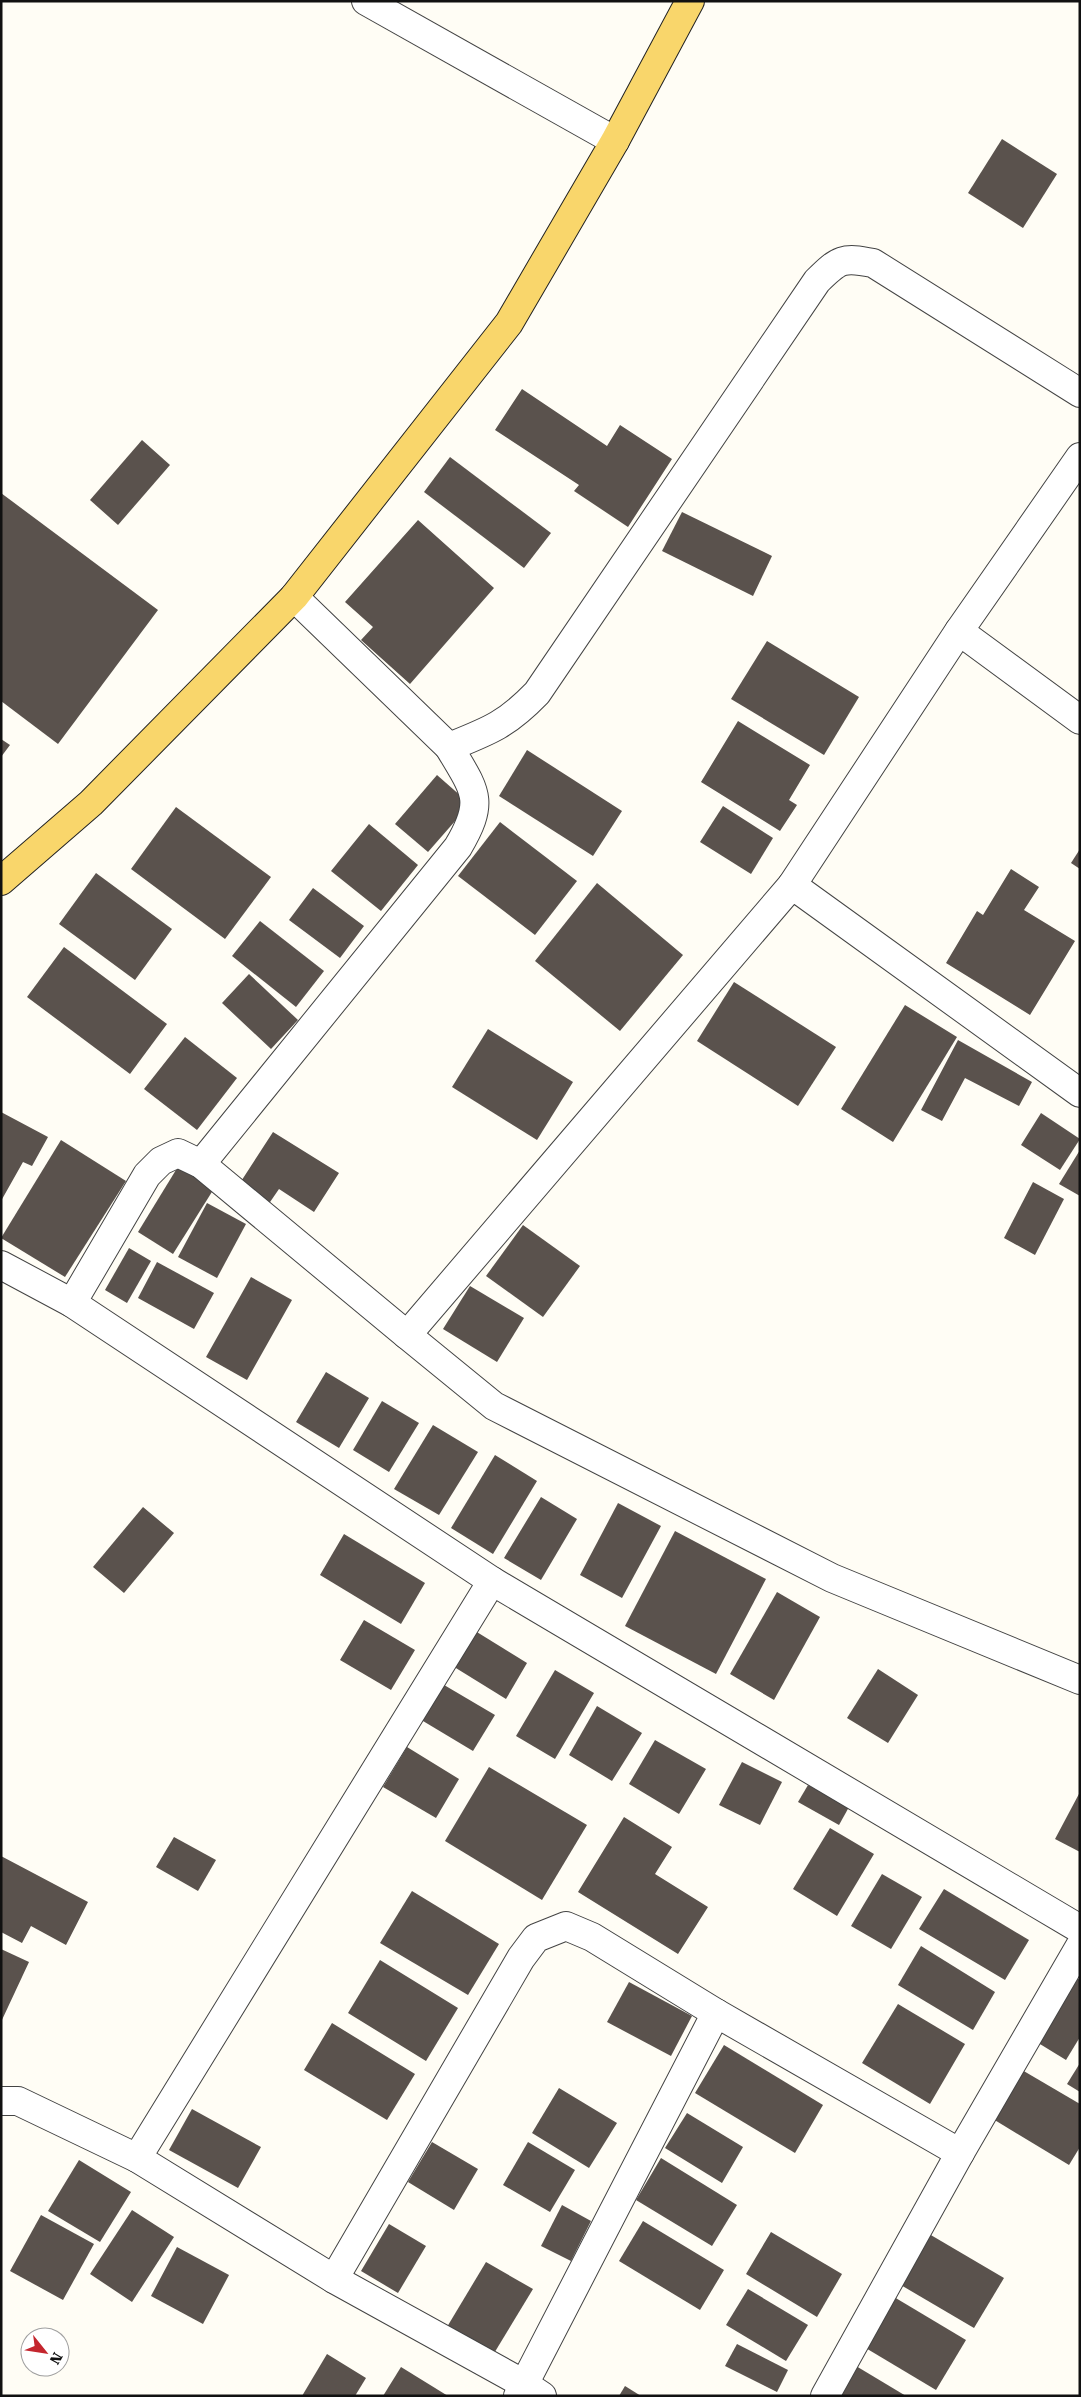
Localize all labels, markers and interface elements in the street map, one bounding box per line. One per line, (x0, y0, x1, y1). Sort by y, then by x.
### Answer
north arrow (20, 2327, 70, 2377)
text: N (47, 2350, 66, 2367)

